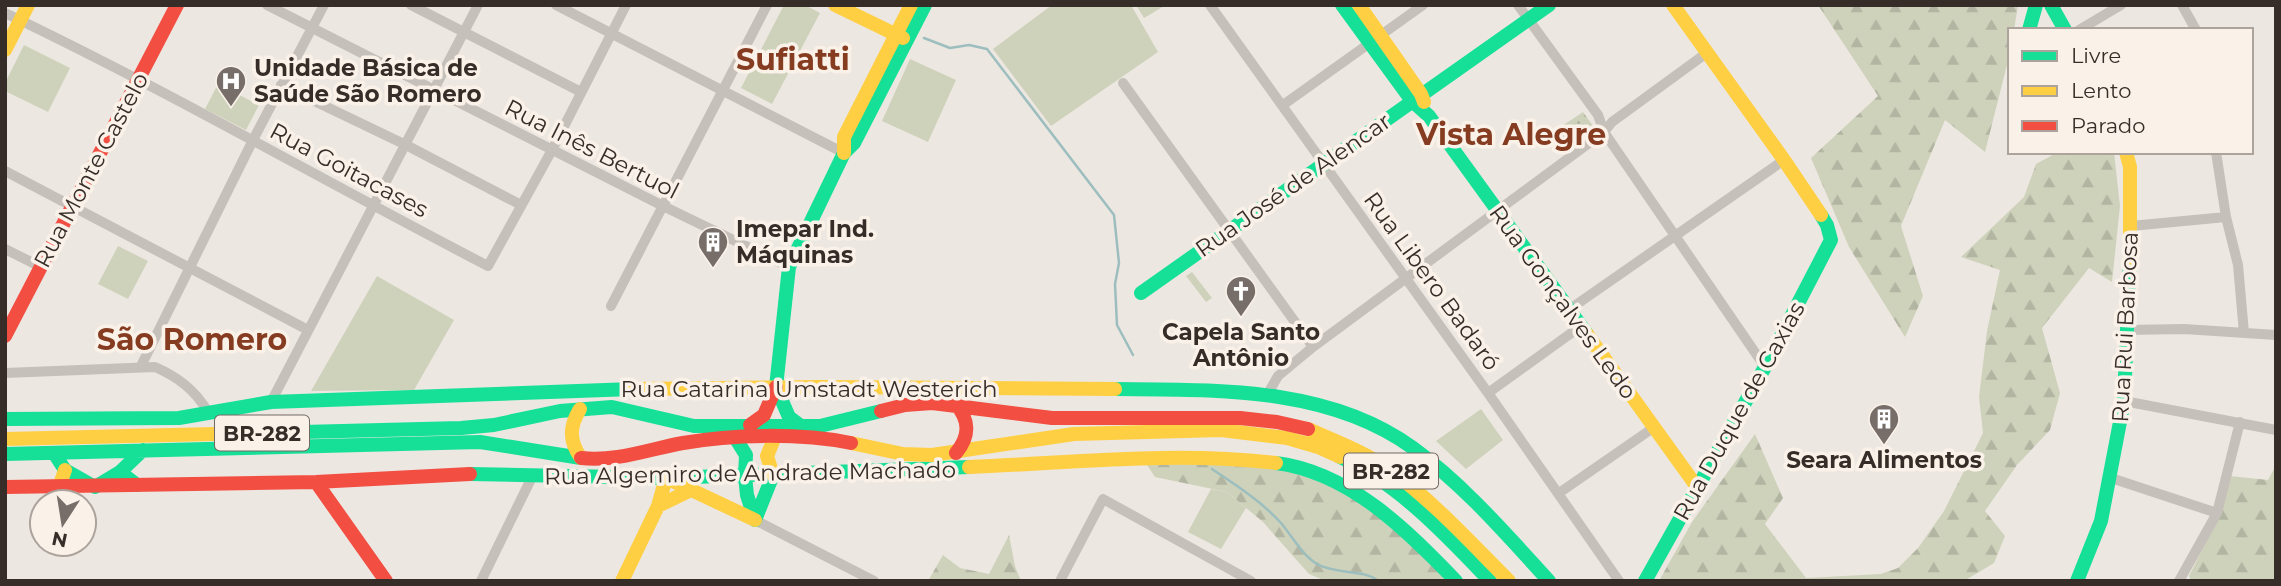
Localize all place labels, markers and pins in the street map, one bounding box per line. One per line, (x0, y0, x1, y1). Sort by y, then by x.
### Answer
place label: Unidade Básica de Saúde São Romero (254, 54, 482, 108)
hospital icon: Unidade Básica de Saúde São Romero (214, 64, 248, 108)
place label: Imepar Ind. Máquinas (736, 215, 874, 269)
building icon: Imepar Ind. Máquinas (696, 225, 730, 269)
church icon: Capela Santo Antônio (1224, 274, 1258, 318)
place label: Capela Santo Antônio (1162, 318, 1320, 372)
building icon: Seara Alimentos (1867, 402, 1901, 446)
place label: Seara Alimentos (1786, 446, 1982, 474)

